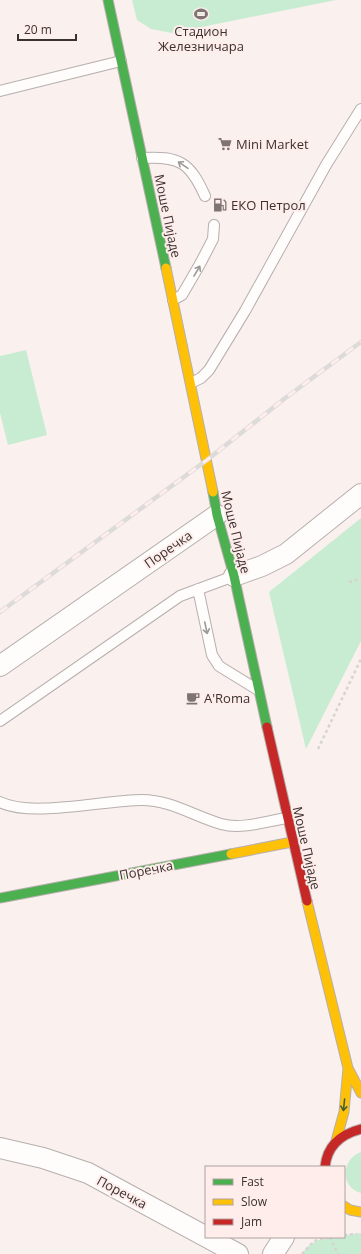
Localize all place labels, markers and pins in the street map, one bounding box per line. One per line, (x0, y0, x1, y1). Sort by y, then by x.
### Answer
sports icon: Стадион Железничара (193, 6, 209, 22)
place label: Стадион Железничара (158, 22, 244, 55)
place label: Mini Market (236, 135, 309, 153)
supermarket icon: Mini Market (217, 136, 233, 152)
place label: ЕКО Петрол (231, 196, 306, 214)
fuel station icon: ЕКО Петрол (212, 197, 228, 213)
place label: A'Roma (204, 689, 250, 707)
cafe icon: A'Roma (185, 690, 201, 706)

